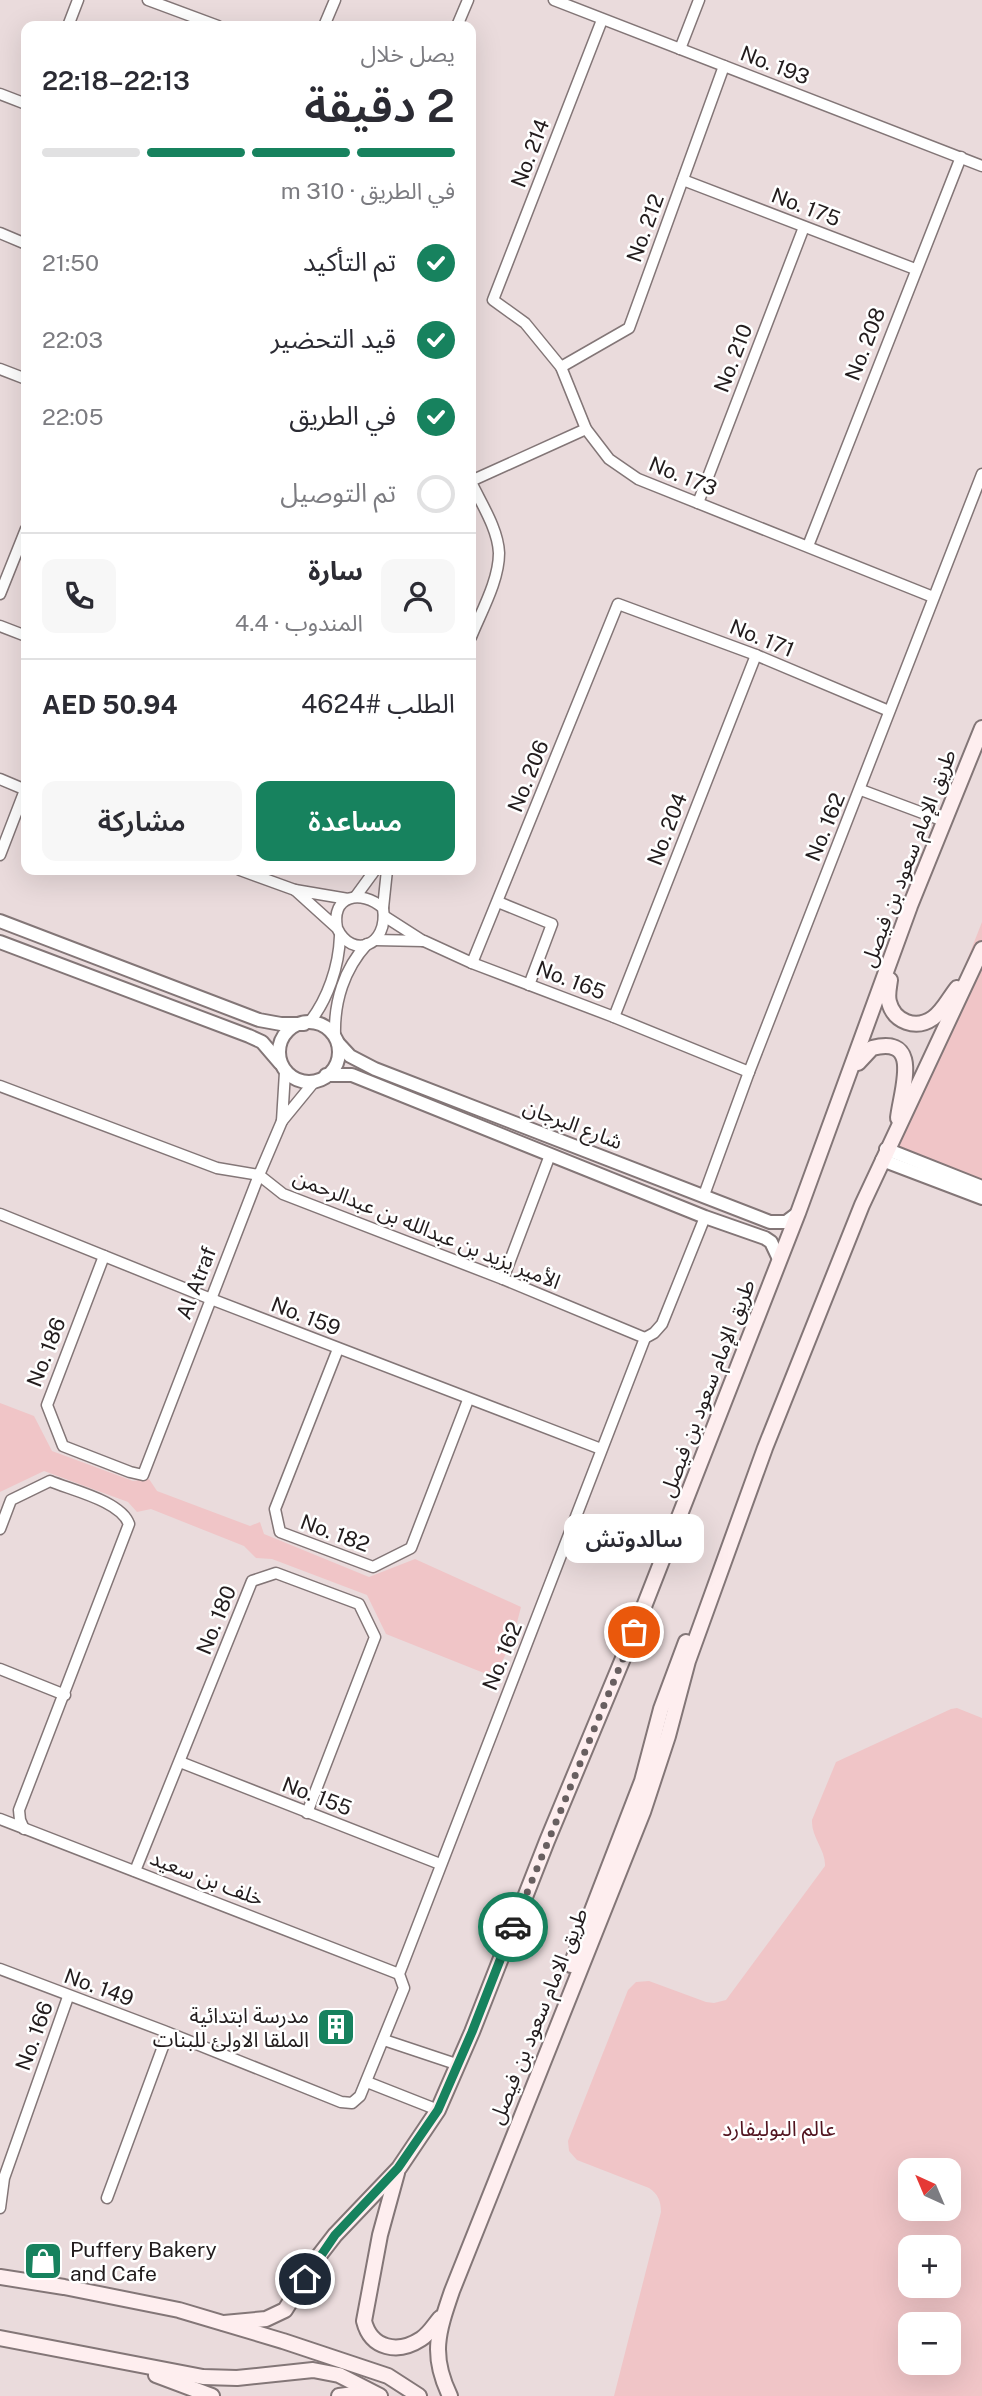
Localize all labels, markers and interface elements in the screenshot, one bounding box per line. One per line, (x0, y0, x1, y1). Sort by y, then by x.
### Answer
text: يصل خلال (361, 40, 455, 67)
street label: No. 193 (737, 40, 813, 90)
text: 22:13–22:18 (42, 65, 190, 96)
text: 2 دقيقة (304, 78, 455, 132)
street label: No. 214 (506, 115, 554, 191)
text: في الطريق · 310 m (281, 177, 455, 204)
street label: No. 175 (768, 182, 844, 232)
street label: No. 212 (621, 190, 669, 266)
icon: check (417, 244, 455, 282)
text: تم التأكيد (303, 246, 396, 277)
text: 21:50 (42, 249, 99, 276)
street label: No. 208 (840, 304, 890, 384)
street label: No. 210 (709, 320, 757, 396)
icon: check (417, 321, 455, 359)
text: قيد التحضير (271, 323, 396, 354)
text: 22:03 (42, 326, 103, 353)
icon: check (417, 398, 455, 436)
text: في الطريق (289, 400, 396, 431)
text: 22:05 (42, 403, 103, 430)
street label: No. 173 (645, 451, 721, 501)
text: تم التوصيل (280, 477, 396, 508)
text: سارة (308, 555, 363, 586)
button: phone (42, 559, 116, 633)
button: person (381, 559, 455, 633)
text: المندوب · 4.4 (235, 609, 363, 636)
street label: No. 171 (726, 614, 798, 662)
text: الطلب #4624 (301, 688, 455, 719)
text: AED 50.94 (42, 689, 177, 720)
street label: No. 206 (502, 736, 554, 816)
street label: طريق الإمام سعود بن فيصل (855, 746, 965, 972)
button: مشاركة (42, 781, 242, 861)
button: مساعدة (256, 781, 455, 861)
street label: No. 204 (642, 789, 692, 869)
street label: No. 162 (800, 789, 850, 865)
street label: No. 165 (533, 955, 609, 1005)
street label: شارع البرجان (519, 1094, 626, 1157)
street label: الأمير يزيد بن عبدالله بن عبدالرحمن (290, 1164, 564, 1294)
street label: Al Atraf (171, 1243, 221, 1323)
street label: طريق الإمام سعود بن فيصل (654, 1276, 764, 1502)
street label: No. 159 (268, 1291, 344, 1341)
street label: No. 186 (21, 1314, 71, 1390)
street label: No. 182 (297, 1509, 373, 1557)
callout: سالدوتش (564, 1513, 704, 1562)
text: سالدوتش (585, 1525, 683, 1552)
street label: No. 180 (191, 1582, 241, 1658)
pin (604, 1602, 664, 1662)
icon: bag (615, 1613, 653, 1651)
street label: No. 162 (477, 1618, 527, 1694)
street label: No. 155 (279, 1771, 355, 1821)
street label: خلف بن سعيد (147, 1845, 267, 1911)
courier (478, 1892, 548, 1962)
street label: طريق الامام سعود بن فيصل (483, 1904, 597, 2129)
icon: car (494, 1908, 532, 1946)
street label: No. 149 (61, 1963, 137, 2011)
street label: No. 166 (10, 1998, 58, 2074)
place label: مدرسة ابتدائية الملقا الاولئ للبنات (153, 2003, 309, 2052)
building icon: مدرسة ابتدائية الملقا الاولئ للبنات (315, 2006, 357, 2048)
park label: عالم البوليفارد (722, 2116, 836, 2144)
north arrow (898, 2158, 961, 2221)
map controls (898, 2158, 961, 2375)
button: + (898, 2235, 961, 2298)
place label: Puffery Bakery and Cafe (70, 2237, 217, 2286)
shop icon: Puffery Bakery and Cafe (22, 2240, 64, 2282)
pin (275, 2249, 335, 2309)
icon: home (286, 2260, 324, 2298)
button: − (898, 2312, 961, 2375)

